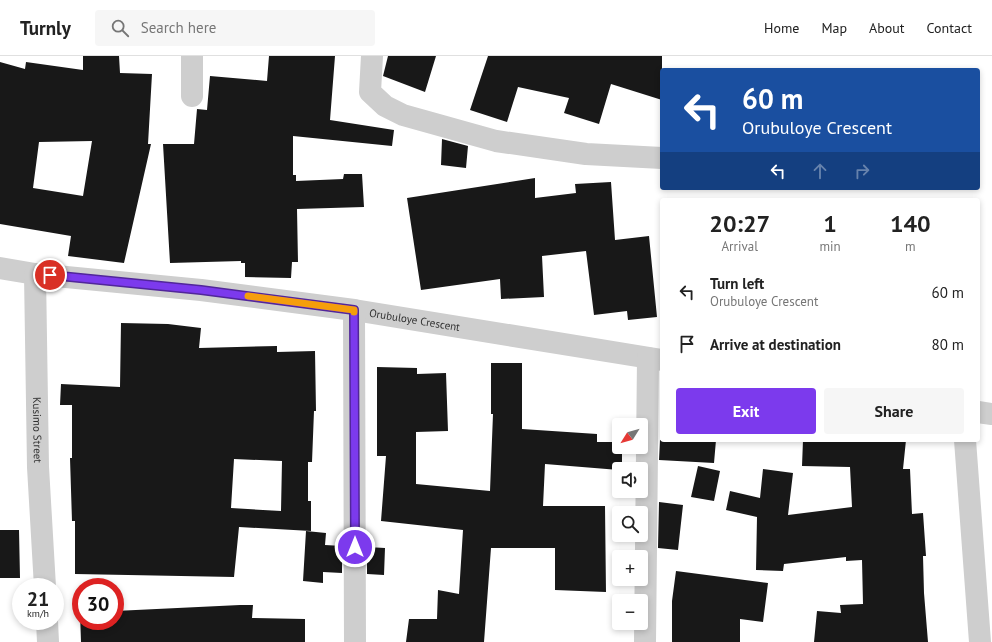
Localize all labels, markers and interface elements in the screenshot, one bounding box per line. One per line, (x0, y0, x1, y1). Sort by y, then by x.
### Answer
search box (95, 10, 375, 46)
text: Turnly (20, 16, 71, 40)
icon: search (109, 17, 131, 39)
text: Search here (141, 18, 216, 37)
text: Home (764, 19, 799, 37)
text: Map (821, 19, 847, 37)
text: About (869, 19, 905, 37)
text: Contact (927, 19, 972, 37)
text: 60 m (742, 80, 803, 117)
icon: left (676, 84, 728, 136)
text: Orubuloye Crescent (742, 116, 892, 139)
icon: left (767, 160, 789, 182)
icon: ahead (809, 160, 831, 182)
icon: right (851, 160, 873, 182)
text: 20:27 (709, 208, 770, 239)
text: 1 (823, 208, 837, 239)
text: 140 (890, 208, 931, 239)
text: Arrival (722, 238, 758, 255)
text: min (819, 238, 841, 255)
text: m (905, 238, 916, 255)
pin (33, 258, 67, 292)
icon: arrive (39, 264, 61, 286)
text: Turn left (710, 274, 764, 293)
icon: left (676, 281, 698, 303)
text: 60 m (931, 283, 964, 302)
text: Orubuloye Crescent (710, 293, 818, 310)
street label: Orubuloye Crescent (368, 306, 461, 334)
icon: arrive (676, 333, 698, 355)
text: Arrive at destination (710, 335, 841, 354)
text: 80 m (931, 335, 964, 354)
button: Exit (676, 388, 816, 434)
button: Share (824, 388, 964, 434)
street label: Kusimo Street (30, 397, 45, 463)
north arrow (612, 418, 648, 454)
map controls (612, 418, 648, 630)
button: sound (612, 462, 648, 498)
button: search (612, 506, 648, 542)
position arrow (334, 526, 376, 568)
button: + (612, 550, 648, 586)
speed limit sign: 30 (72, 578, 124, 630)
text: 21 (27, 586, 49, 612)
button: − (612, 594, 648, 630)
text: km/h (27, 607, 49, 620)

